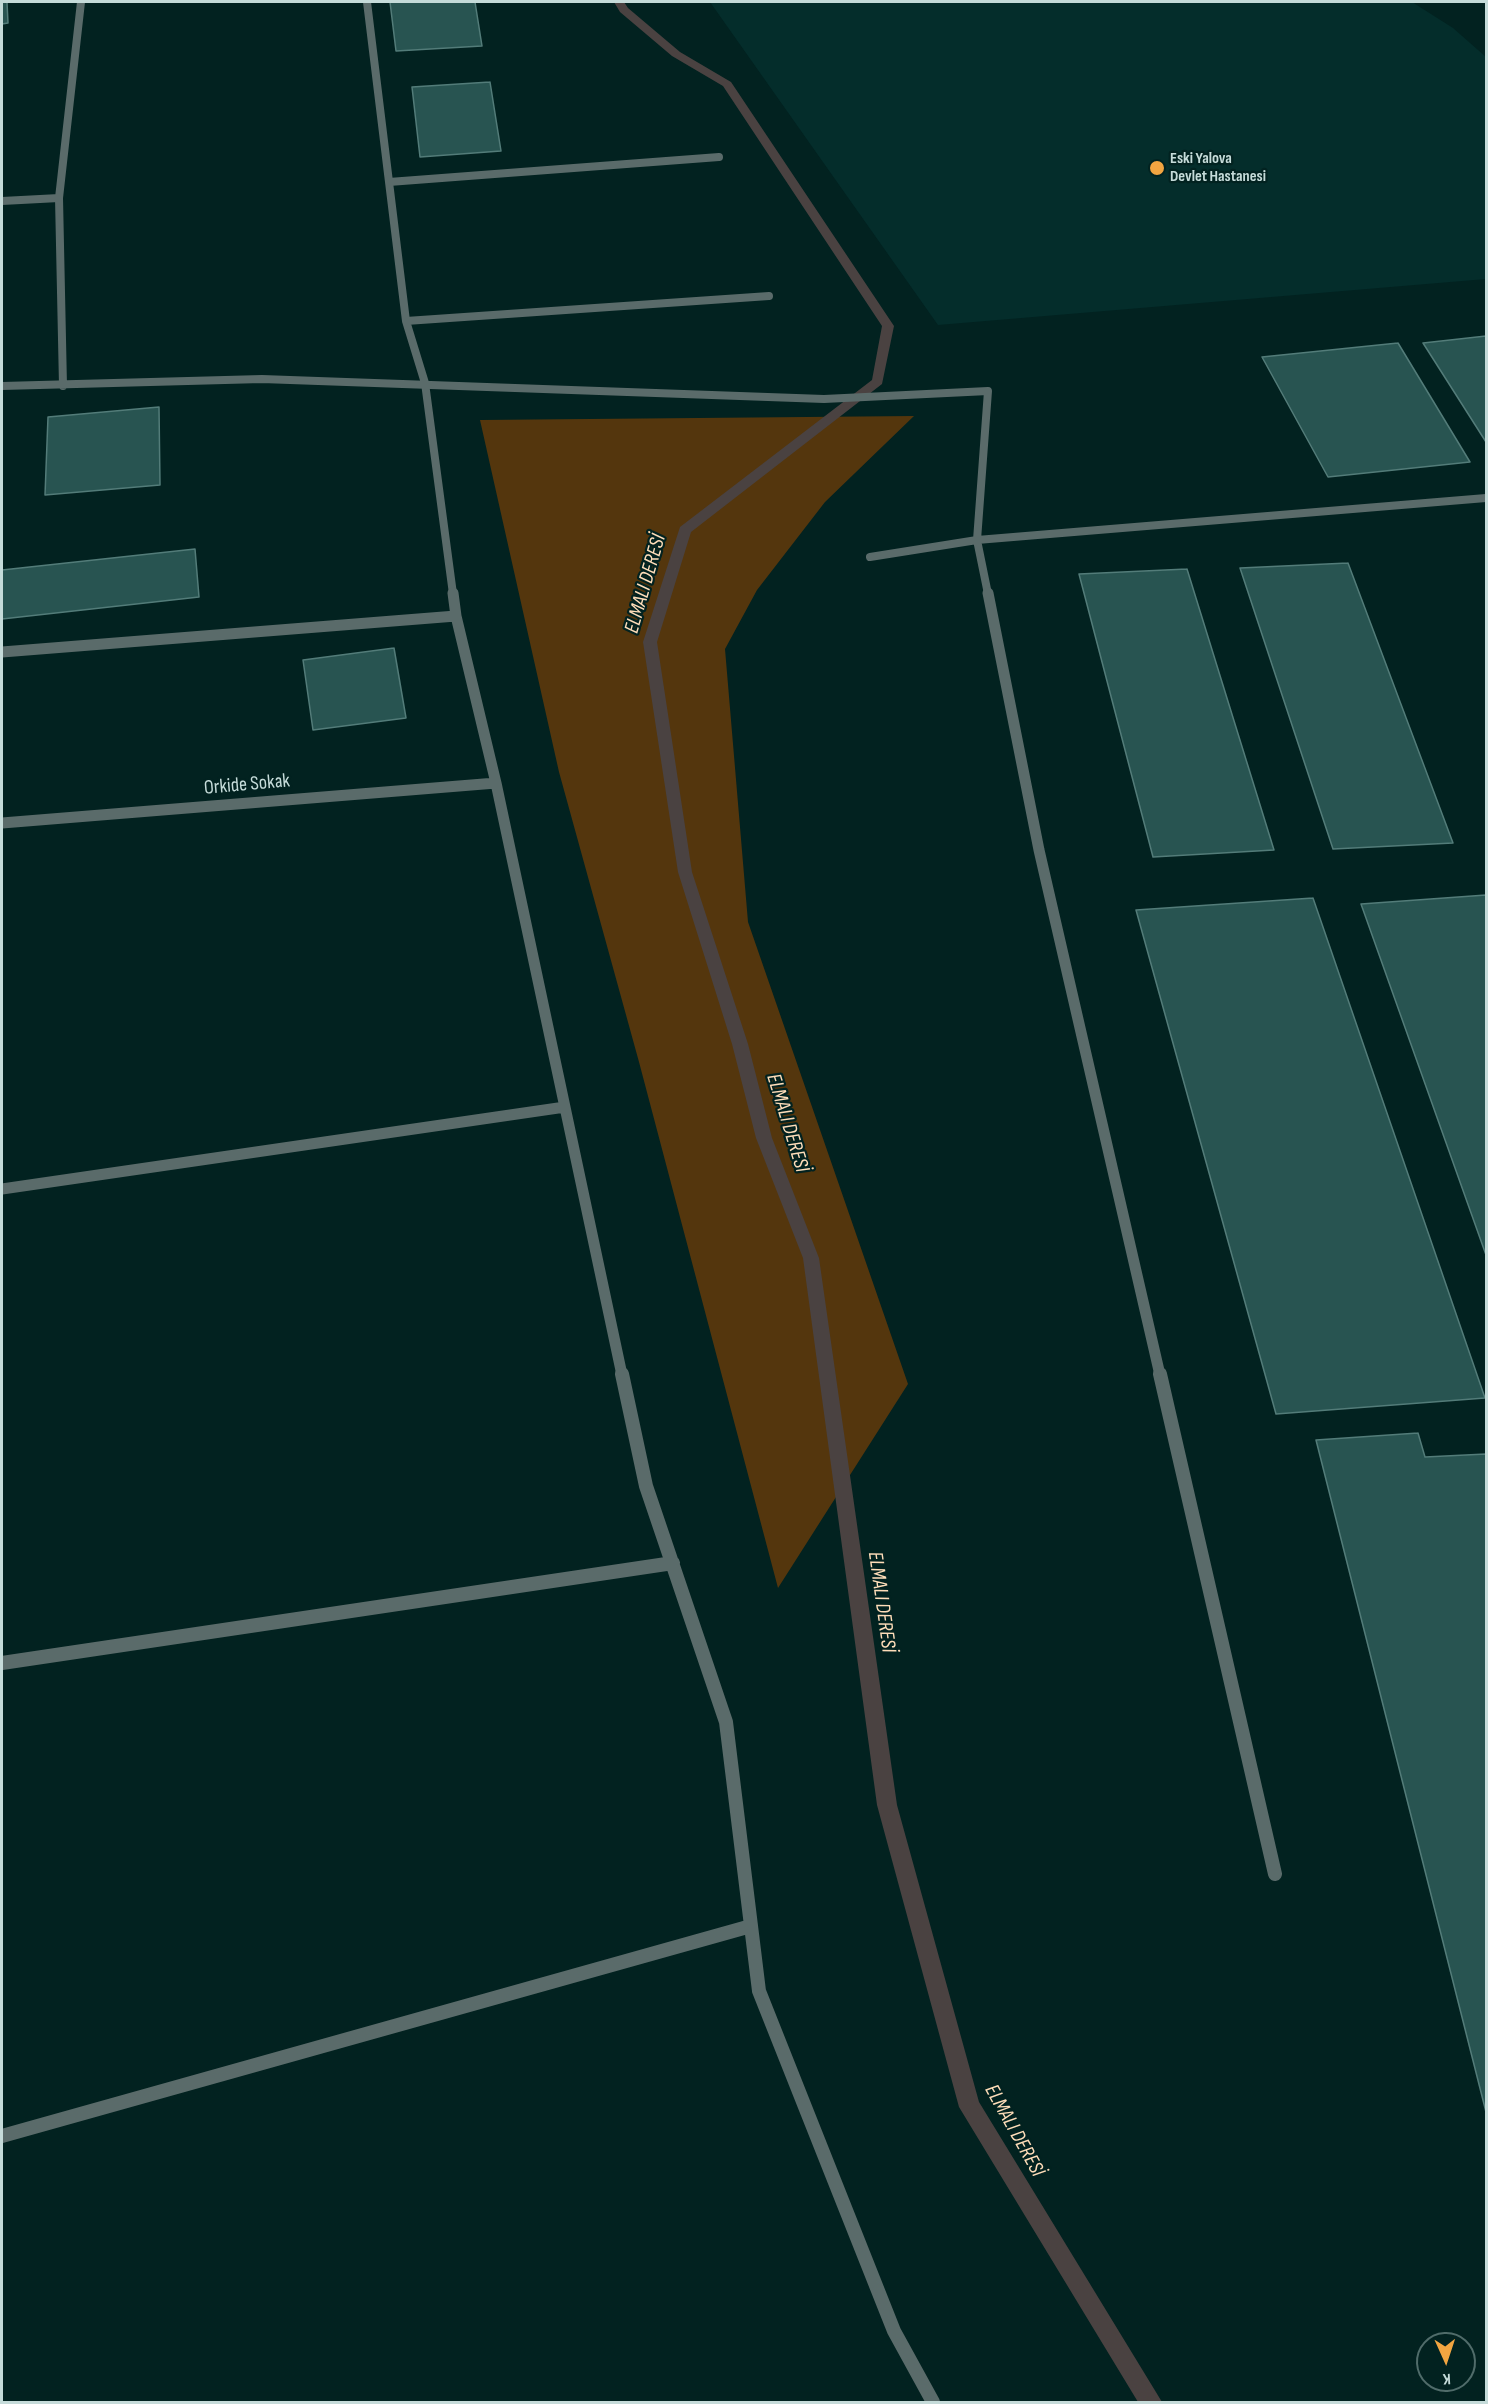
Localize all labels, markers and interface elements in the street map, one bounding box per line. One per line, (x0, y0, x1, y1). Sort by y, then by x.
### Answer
place label: Eski Yalova Devlet Hastanesi (1170, 149, 1266, 187)
marker: Eski Yalova Devlet Hastanesi (1148, 159, 1166, 177)
water label: ELMALI DERESİ (620, 532, 672, 636)
street label: Orkide Sokak (203, 769, 291, 801)
water label: ELMALI DERESİ (760, 1071, 814, 1175)
water label: ELMALI DERESİ (861, 1550, 901, 1654)
water label: ELMALI DERESİ (978, 2080, 1050, 2182)
north arrow (1416, 2332, 1476, 2392)
text: K (1442, 2369, 1451, 2388)

